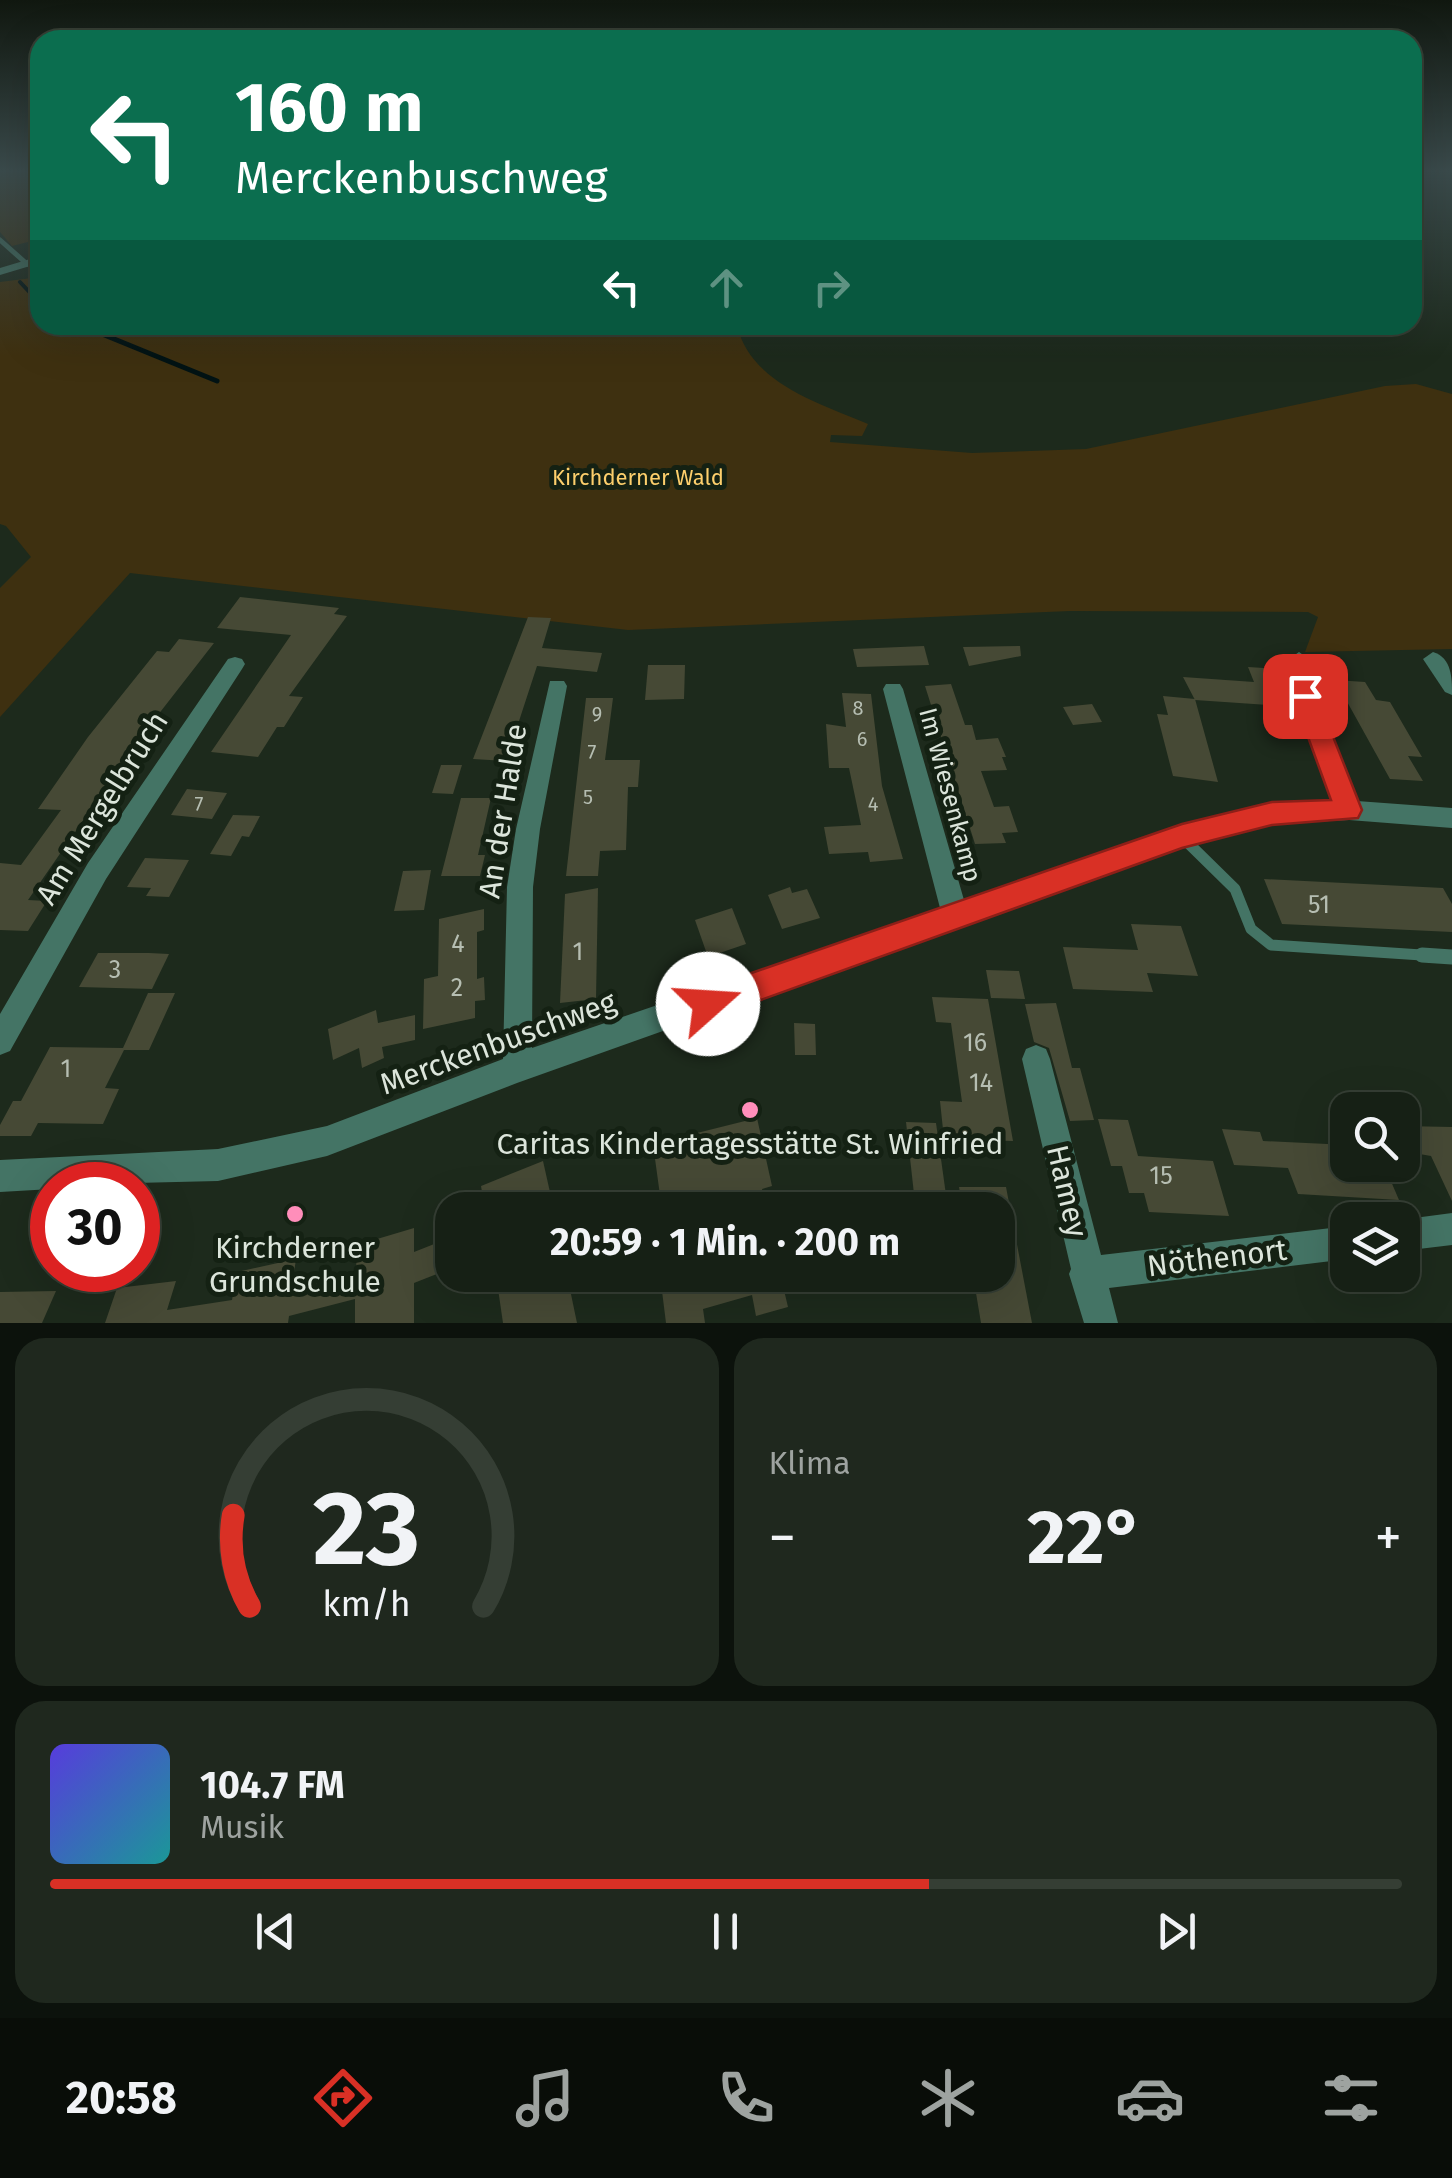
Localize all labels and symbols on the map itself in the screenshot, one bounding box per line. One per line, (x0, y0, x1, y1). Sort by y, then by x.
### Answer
park label: Kirchderner Wald (552, 464, 724, 491)
pin (1263, 654, 1348, 739)
house number: 8 (852, 696, 864, 720)
house number: 9 (592, 702, 602, 726)
street label: Am Mergelbruch (28, 705, 176, 911)
street label: Im Wiesenkamp (912, 705, 988, 885)
street label: An der Halde (471, 721, 535, 901)
house number: 6 (857, 727, 867, 751)
house number: 7 (588, 740, 597, 764)
house number: 5 (583, 785, 593, 809)
house number: 7 (195, 792, 204, 816)
house number: 4 (868, 792, 879, 816)
house number: 51 (1308, 890, 1330, 920)
house number: 4 (451, 929, 465, 959)
house number: 1 (573, 937, 583, 967)
position arrow (656, 952, 760, 1056)
house number: 3 (109, 955, 121, 985)
house number: 2 (451, 973, 463, 1003)
street label: Merckenbuschweg (375, 983, 621, 1102)
house number: 16 (963, 1028, 987, 1058)
house number: 1 (61, 1054, 71, 1084)
house number: 14 (969, 1068, 993, 1098)
marker: Caritas Kindertagesstätte St. Winfried (739, 1099, 761, 1121)
place label: Caritas Kindertagesstätte St. Winfried (497, 1126, 1003, 1162)
street label: Hamey (1039, 1141, 1095, 1241)
house number: 15 (1149, 1161, 1173, 1191)
speed limit sign: 30 (30, 1162, 160, 1292)
marker: Kirchderner Grundschule (284, 1203, 306, 1225)
place label: Kirchderner Grundschule (209, 1230, 381, 1300)
street label: Nöthenort (1145, 1232, 1289, 1284)

